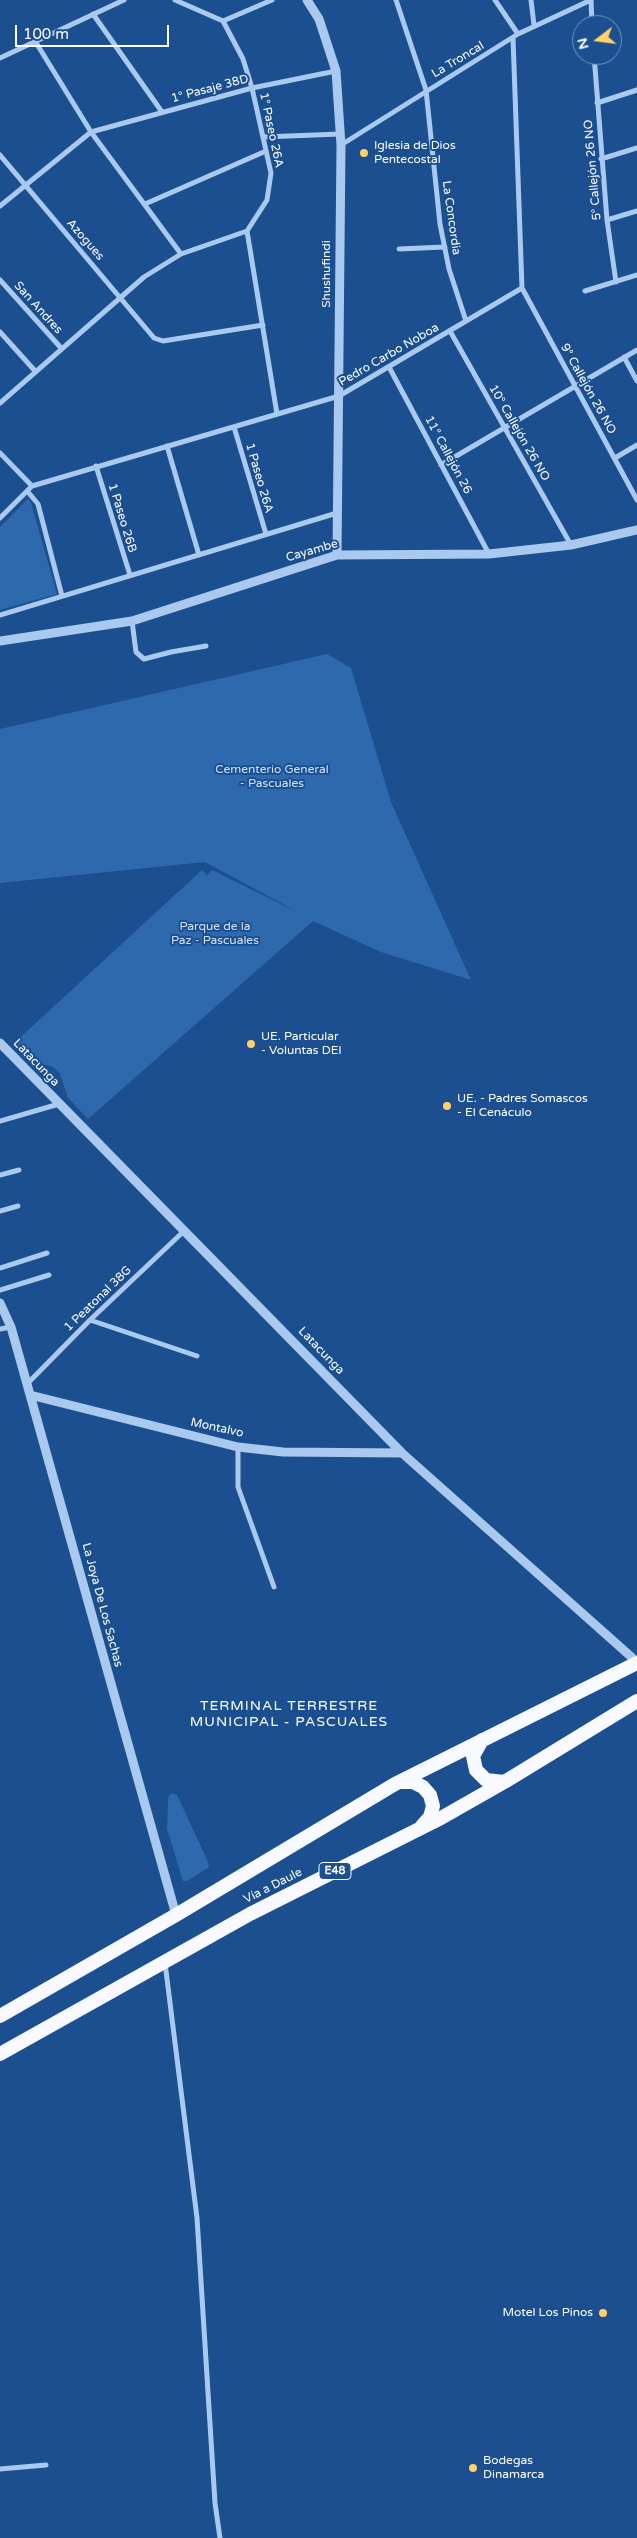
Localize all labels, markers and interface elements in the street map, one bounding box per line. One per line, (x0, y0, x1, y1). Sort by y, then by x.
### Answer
scale bar (18, 15, 171, 47)
north arrow (572, 15, 622, 65)
text: 100 m (23, 25, 69, 43)
text: N (573, 36, 593, 51)
street label: La Troncal (429, 39, 487, 81)
street label: 1° Pasaje 38D (170, 72, 250, 106)
street label: 1° Paseo 26A (256, 91, 286, 169)
street label: 5° Callejón 26 NO (581, 119, 605, 221)
place label: Iglesia de Dios Pentecostal (374, 139, 456, 167)
marker: Iglesia de Dios Pentecostal (358, 147, 370, 159)
street label: La Concordia (439, 180, 463, 256)
street label: Azogues (63, 217, 107, 263)
street label: Shushufindi (320, 240, 334, 308)
street label: San Andres (11, 279, 65, 337)
street label: Pedro Carbo Noboa (336, 320, 442, 390)
street label: 9° Callejón 26 NO (557, 341, 619, 437)
street label: 10° Callejón 26 NO (486, 382, 552, 484)
street label: 11° Callejón 26 (421, 413, 475, 497)
street label: 1 Paseo 26A (242, 441, 276, 515)
street label: 1 Paseo 26B (105, 482, 139, 554)
street label: Cayambe (284, 537, 340, 565)
park label: Cementerio General - Pascuales (215, 763, 329, 791)
park label: Parque de la Paz - Pascuales (171, 920, 259, 948)
place label: UE. Particular - Voluntas DEI (261, 1030, 342, 1058)
street label: Latacunga (10, 1036, 62, 1090)
marker: UE. Particular - Voluntas DEI (245, 1038, 257, 1050)
place label: UE. - Padres Somascos - El Cenáculo (457, 1092, 588, 1120)
marker: UE. - Padres Somascos - El Cenáculo (441, 1100, 453, 1112)
street label: 1 Peatonal 38G (61, 1263, 135, 1335)
street label: Latacunga (295, 1324, 347, 1378)
street label: Montalvo (189, 1415, 245, 1441)
street label: La Joya De Los Sachas (78, 1541, 126, 1669)
district label: TERMINAL TERRESTRE MUNICIPAL - PASCUALES (187, 1698, 391, 1730)
road number: E48 (319, 1862, 351, 1880)
street label: Vía a Daule (241, 1865, 305, 1907)
place label: Motel Los Pinos (503, 2306, 593, 2320)
marker: Motel Los Pinos (597, 2307, 609, 2319)
place label: Bodegas Dinamarca (483, 2454, 544, 2482)
marker: Bodegas Dinamarca (467, 2462, 479, 2474)

